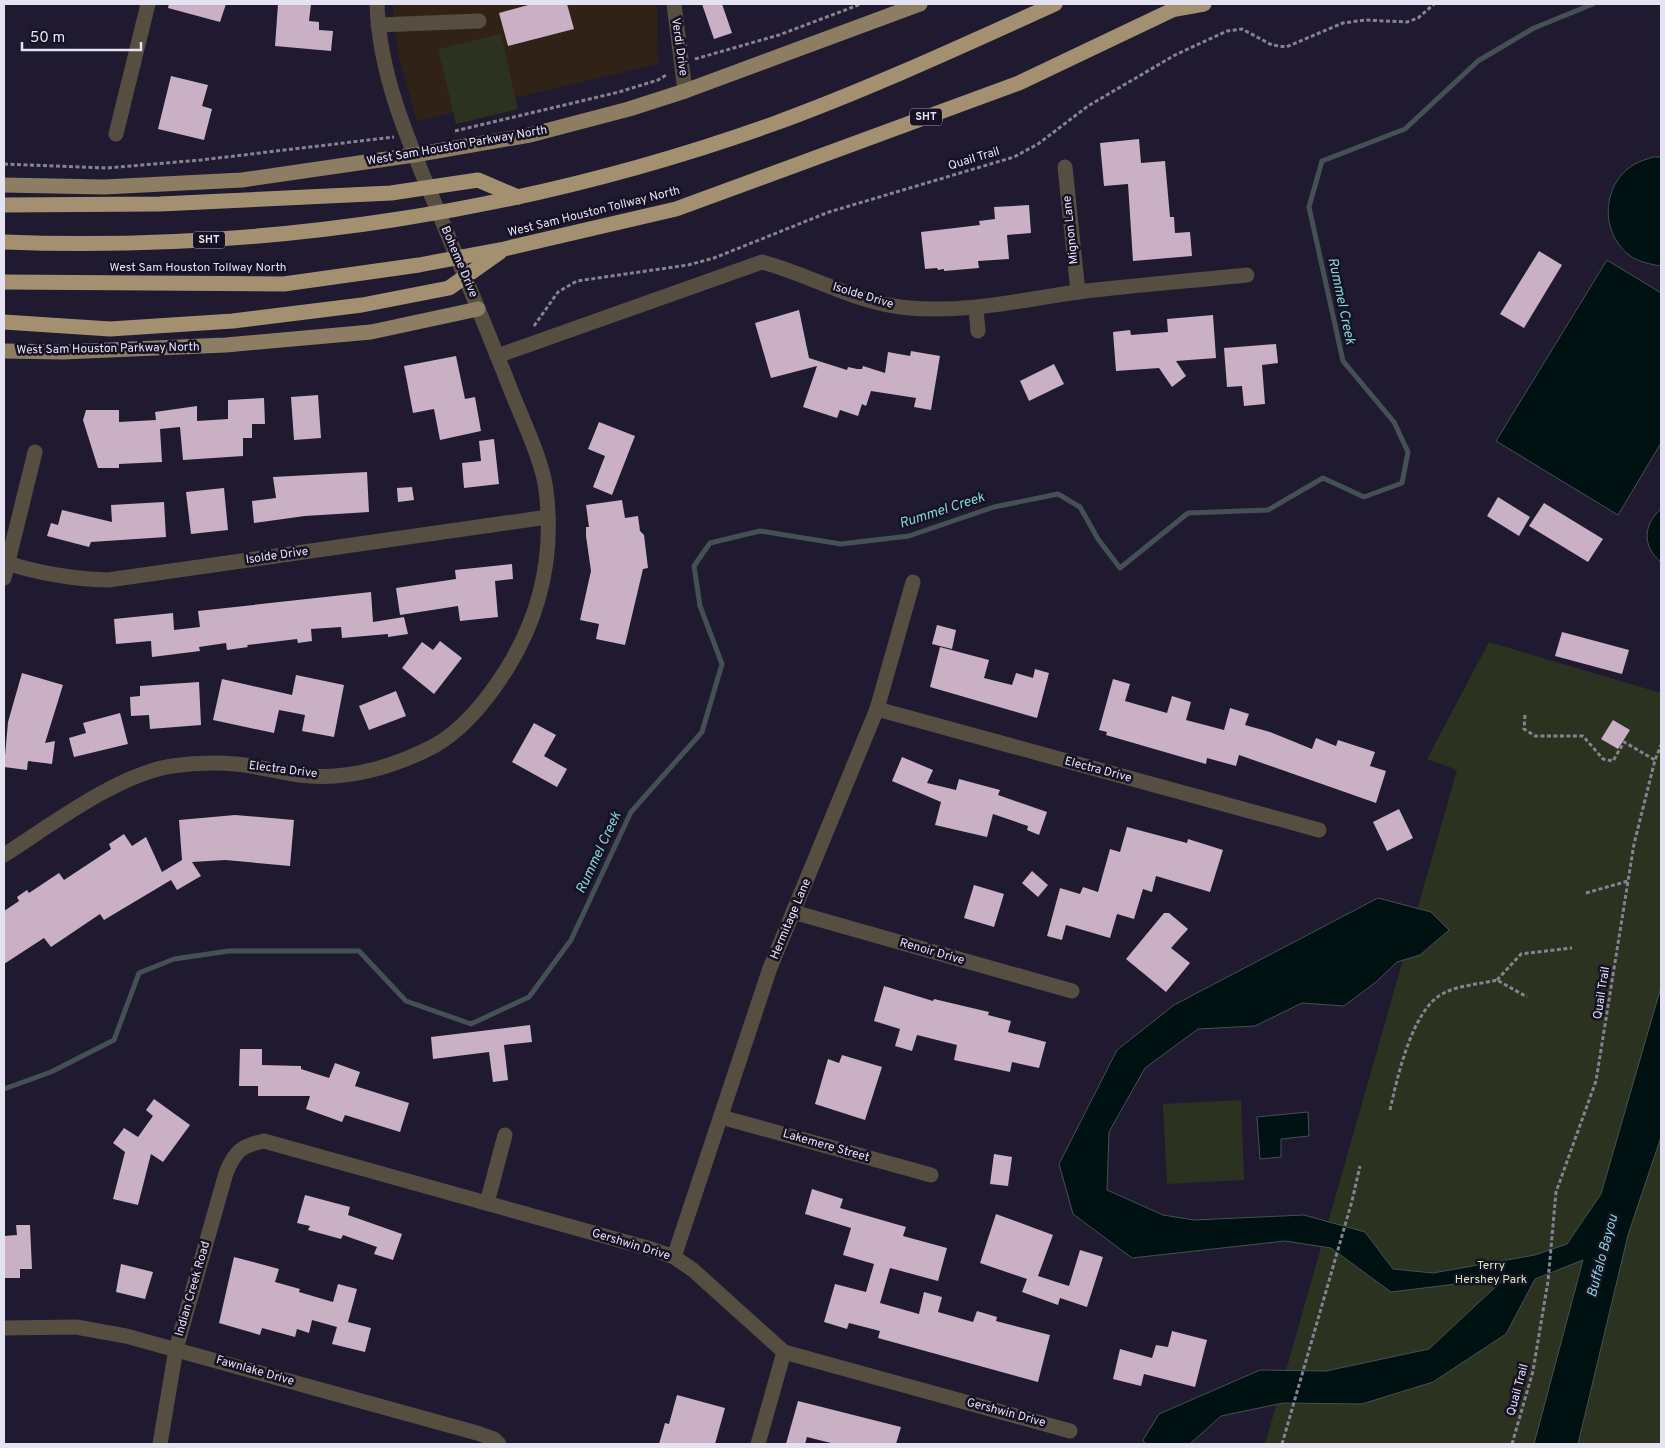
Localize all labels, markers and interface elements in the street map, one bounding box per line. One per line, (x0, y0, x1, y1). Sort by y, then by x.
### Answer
street label: Verdi Drive (667, 17, 691, 77)
scale bar (22, 20, 141, 52)
text: 50 m (30, 29, 65, 48)
road number: SHT (910, 108, 942, 125)
street label: West Sam Houston Parkway North (365, 122, 549, 170)
street label: Quail Trail (946, 144, 1002, 174)
street label: West Sam Houston Tollway North (506, 183, 682, 241)
street label: Mignon Lane (1059, 195, 1083, 265)
street label: Boheme Drive (437, 224, 481, 300)
road number: SHT (193, 232, 225, 248)
water label: Rummel Creek (1323, 256, 1359, 347)
street label: West Sam Houston Tollway North (109, 260, 287, 276)
street label: Isolde Drive (831, 279, 895, 313)
street label: West Sam Houston Parkway North (16, 339, 200, 359)
water label: Rummel Creek (897, 489, 988, 533)
street label: Isolde Drive (245, 544, 309, 568)
street label: Electra Drive (1063, 753, 1133, 787)
street label: Electra Drive (248, 758, 318, 782)
water label: Rummel Creek (573, 808, 626, 897)
street label: Hermitage Lane (767, 876, 815, 962)
street label: Renoir Drive (898, 935, 966, 969)
street label: Quail Trail (1590, 965, 1614, 1021)
street label: Lakemere Street (781, 1126, 871, 1166)
water label: Buffalo Bayou (1584, 1212, 1622, 1299)
street label: Gershwin Drive (590, 1225, 672, 1265)
street label: Indian Creek Road (172, 1240, 214, 1338)
park label: Terry Hershey Park (1455, 1258, 1527, 1288)
street label: Fawnlake Drive (214, 1352, 296, 1390)
street label: Quail Trail (1503, 1362, 1533, 1418)
street label: Gershwin Drive (965, 1395, 1047, 1431)

